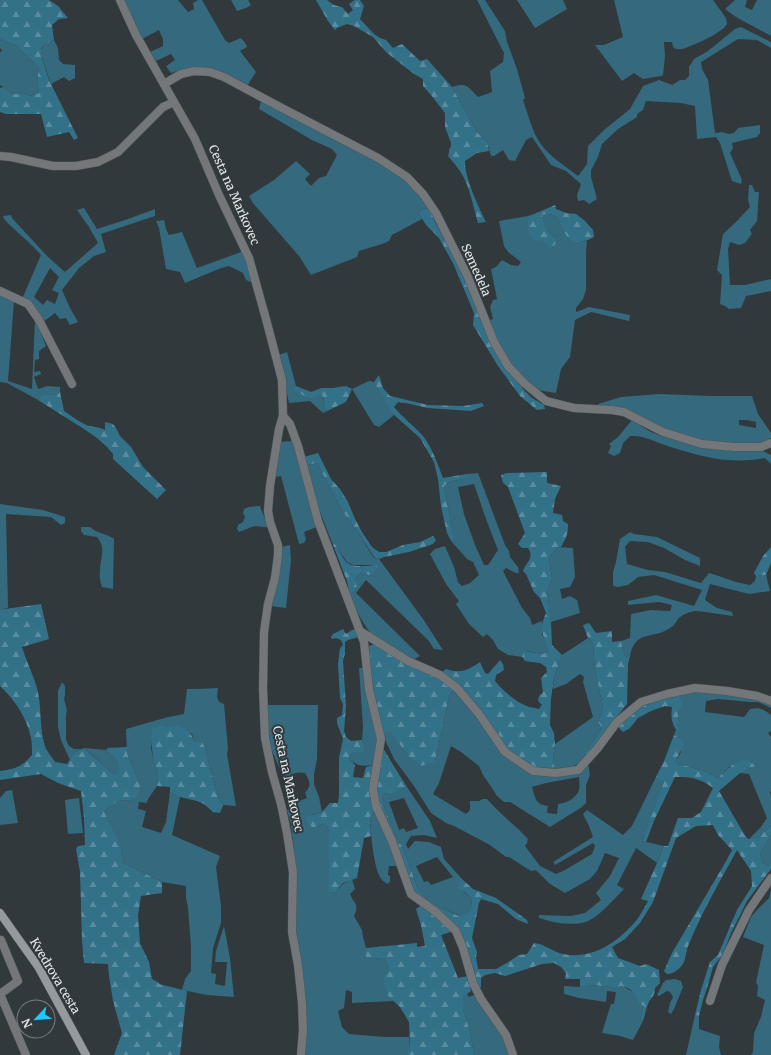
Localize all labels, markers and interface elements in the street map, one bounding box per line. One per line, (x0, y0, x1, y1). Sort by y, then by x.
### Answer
street label: Cesta na Markovec (206, 142, 263, 247)
street label: Semedela (458, 241, 495, 299)
street label: Cesta na Markovec (270, 724, 307, 833)
street label: Kvedrova cesta (27, 935, 84, 1017)
north arrow (16, 999, 56, 1039)
text: N (19, 1016, 35, 1030)

